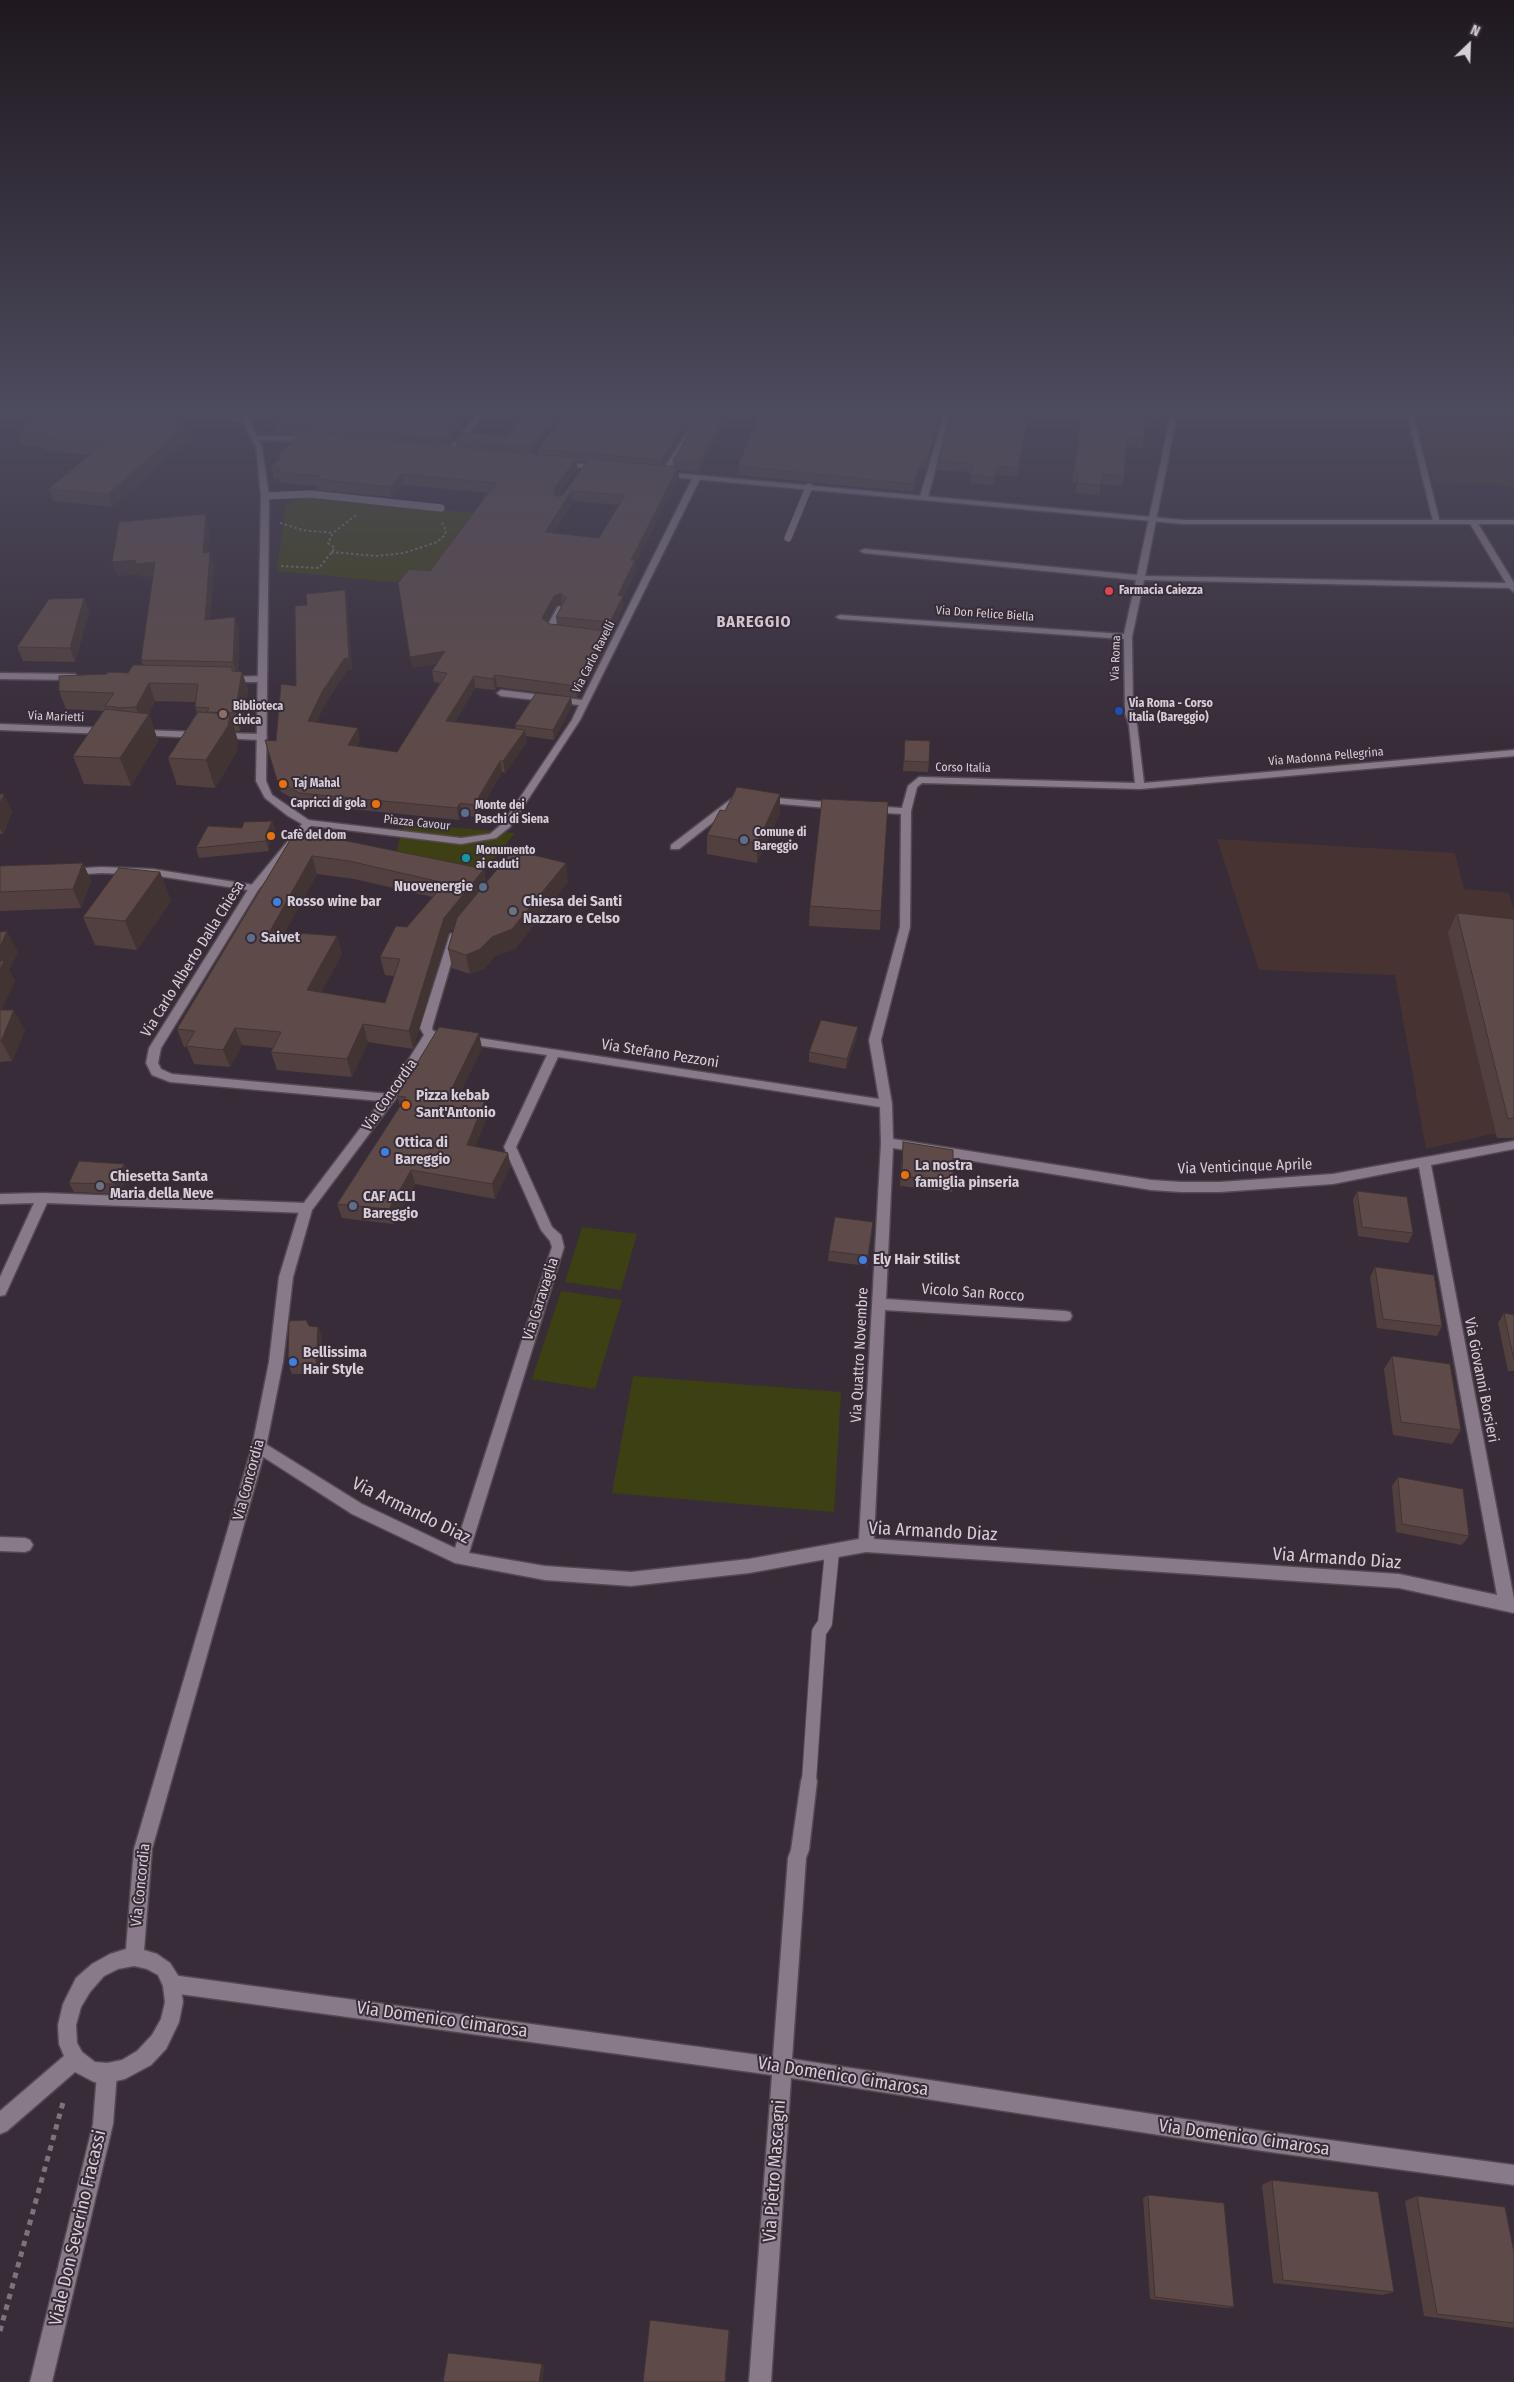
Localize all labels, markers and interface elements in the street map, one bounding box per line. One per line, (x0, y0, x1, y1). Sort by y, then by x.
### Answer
north arrow (1444, 20, 1494, 70)
text: N (1468, 21, 1483, 40)
place label: Farmacia Caiezza (1119, 584, 1203, 598)
marker: Farmacia Caiezza (1103, 585, 1115, 597)
street label: Via Don Felice Biella (935, 603, 1035, 625)
district label: BAREGGIO (715, 613, 793, 633)
street label: Via Carlo Ravelli (570, 619, 618, 695)
street label: Via Roma (1108, 635, 1124, 681)
place label: Via Roma - Corso Italia (Bareggio) (1129, 697, 1213, 725)
place label: Biblioteca civica (233, 700, 283, 728)
marker: Via Roma - Corso Italia (Bareggio) (1113, 705, 1125, 717)
marker: Biblioteca civica (217, 708, 229, 720)
street label: Via Marietti (28, 709, 84, 725)
street label: Via Madonna Pellegrina (1268, 745, 1384, 769)
street label: Corso Italia (935, 760, 991, 776)
place label: Taj Mahal (293, 777, 340, 791)
marker: Taj Mahal (277, 778, 289, 790)
place label: Capricci di gola (291, 797, 366, 811)
marker: Capricci di gola (370, 798, 382, 810)
place label: Monte dei Paschi di Siena (475, 799, 549, 827)
marker: Monte dei Paschi di Siena (459, 807, 471, 819)
street label: Piazza Cavour (383, 812, 451, 834)
place label: Comune di Bareggio (754, 826, 806, 854)
place label: Cafè del dom (281, 829, 346, 843)
marker: Cafè del dom (265, 830, 277, 842)
marker: Comune di Bareggio (738, 834, 750, 846)
place label: Monumento ai caduti (476, 844, 536, 872)
marker: Monumento ai caduti (460, 852, 472, 864)
street label: Via Carlo Alberto Dalla Chiesa (137, 878, 249, 1040)
place label: Nuovenergie (394, 878, 473, 896)
marker: Nuovenergie (477, 881, 489, 893)
place label: Rosso wine bar (287, 893, 381, 911)
place label: Chiesa dei Santi Nazzaro e Celso (523, 893, 622, 928)
marker: Rosso wine bar (271, 896, 283, 908)
marker: Chiesa dei Santi Nazzaro e Celso (507, 905, 519, 917)
place label: Saivet (261, 929, 300, 947)
marker: Saivet (245, 932, 257, 944)
street label: Via Stefano Pezzoni (600, 1036, 720, 1072)
street label: Via Concordia (359, 1056, 421, 1134)
place label: Pizza kebab Sant'Antonio (416, 1087, 496, 1122)
marker: Pizza kebab Sant'Antonio (400, 1099, 412, 1111)
place label: Ottica di Bareggio (395, 1134, 450, 1169)
marker: Ottica di Bareggio (379, 1146, 391, 1158)
street label: Via Venticinque Aprile (1177, 1156, 1313, 1178)
place label: La nostra famiglia pinseria (915, 1157, 1019, 1192)
place label: Chiesetta Santa Maria della Neve (110, 1168, 214, 1203)
marker: La nostra famiglia pinseria (899, 1169, 911, 1181)
marker: Chiesetta Santa Maria della Neve (94, 1180, 106, 1192)
place label: CAF ACLI Bareggio (363, 1188, 418, 1223)
marker: CAF ACLI Bareggio (347, 1200, 359, 1212)
place label: Ely Hair Stilist (873, 1251, 960, 1269)
marker: Ely Hair Stilist (857, 1254, 869, 1266)
street label: Via Garavaglia (519, 1255, 563, 1343)
street label: Vicolo San Rocco (921, 1280, 1025, 1306)
street label: Via Quattro Novembre (847, 1287, 873, 1423)
street label: Via Giovanni Borsieri (1460, 1316, 1502, 1444)
place label: Bellissima Hair Style (303, 1344, 367, 1379)
marker: Bellissima Hair Style (287, 1356, 299, 1368)
street label: Via Concordia (230, 1437, 268, 1523)
street label: Via Armando Diaz (348, 1473, 474, 1549)
street label: Via Armando Diaz (868, 1518, 998, 1546)
street label: Via Armando Diaz (1272, 1544, 1402, 1574)
street label: Via Concordia (128, 1843, 154, 1927)
street label: Via Domenico Cimarosa (355, 1997, 529, 2043)
street label: Via Domenico Cimarosa (756, 2053, 930, 2101)
street label: Via Pietro Mascagni (759, 2099, 791, 2243)
street label: Via Domenico Cimarosa (1157, 2115, 1331, 2161)
street label: Viale Don Severino Fracassi (45, 2128, 111, 2328)

